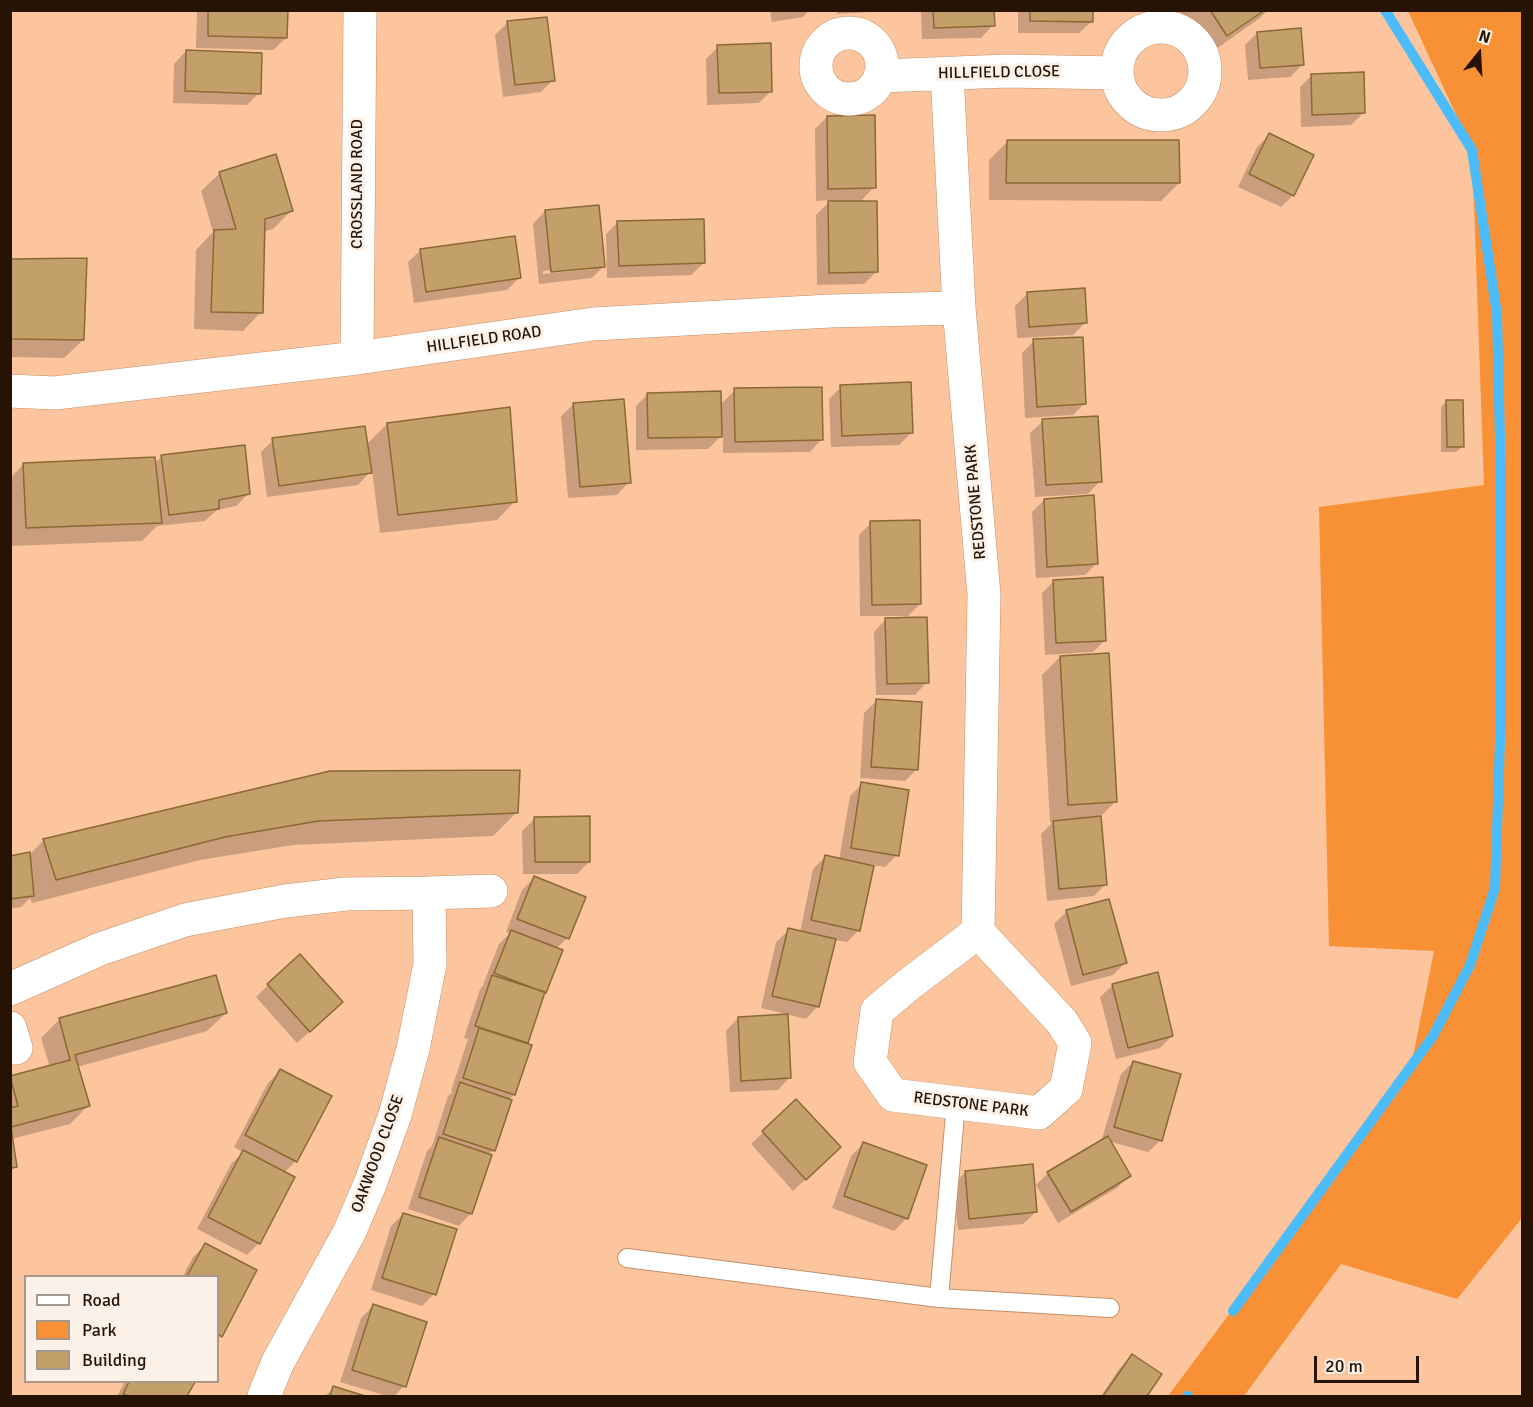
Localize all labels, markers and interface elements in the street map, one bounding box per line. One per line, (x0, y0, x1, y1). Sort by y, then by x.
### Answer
north arrow (1449, 24, 1509, 84)
text: N (1476, 26, 1493, 48)
street label: HILLFIELD CLOSE (938, 62, 1060, 84)
street label: CROSSLAND ROAD (348, 119, 368, 249)
street label: HILLFIELD ROAD (425, 322, 543, 358)
street label: REDSTONE PARK (961, 443, 991, 561)
street label: REDSTONE PARK (912, 1088, 1030, 1122)
street label: OAKWOOD CLOSE (348, 1092, 408, 1216)
legend (24, 1275, 219, 1383)
text: Road (82, 1289, 121, 1311)
text: Park (82, 1319, 117, 1341)
scale bar (1317, 1344, 1422, 1382)
text: Building (82, 1349, 146, 1371)
text: 20 m (1325, 1355, 1363, 1377)

